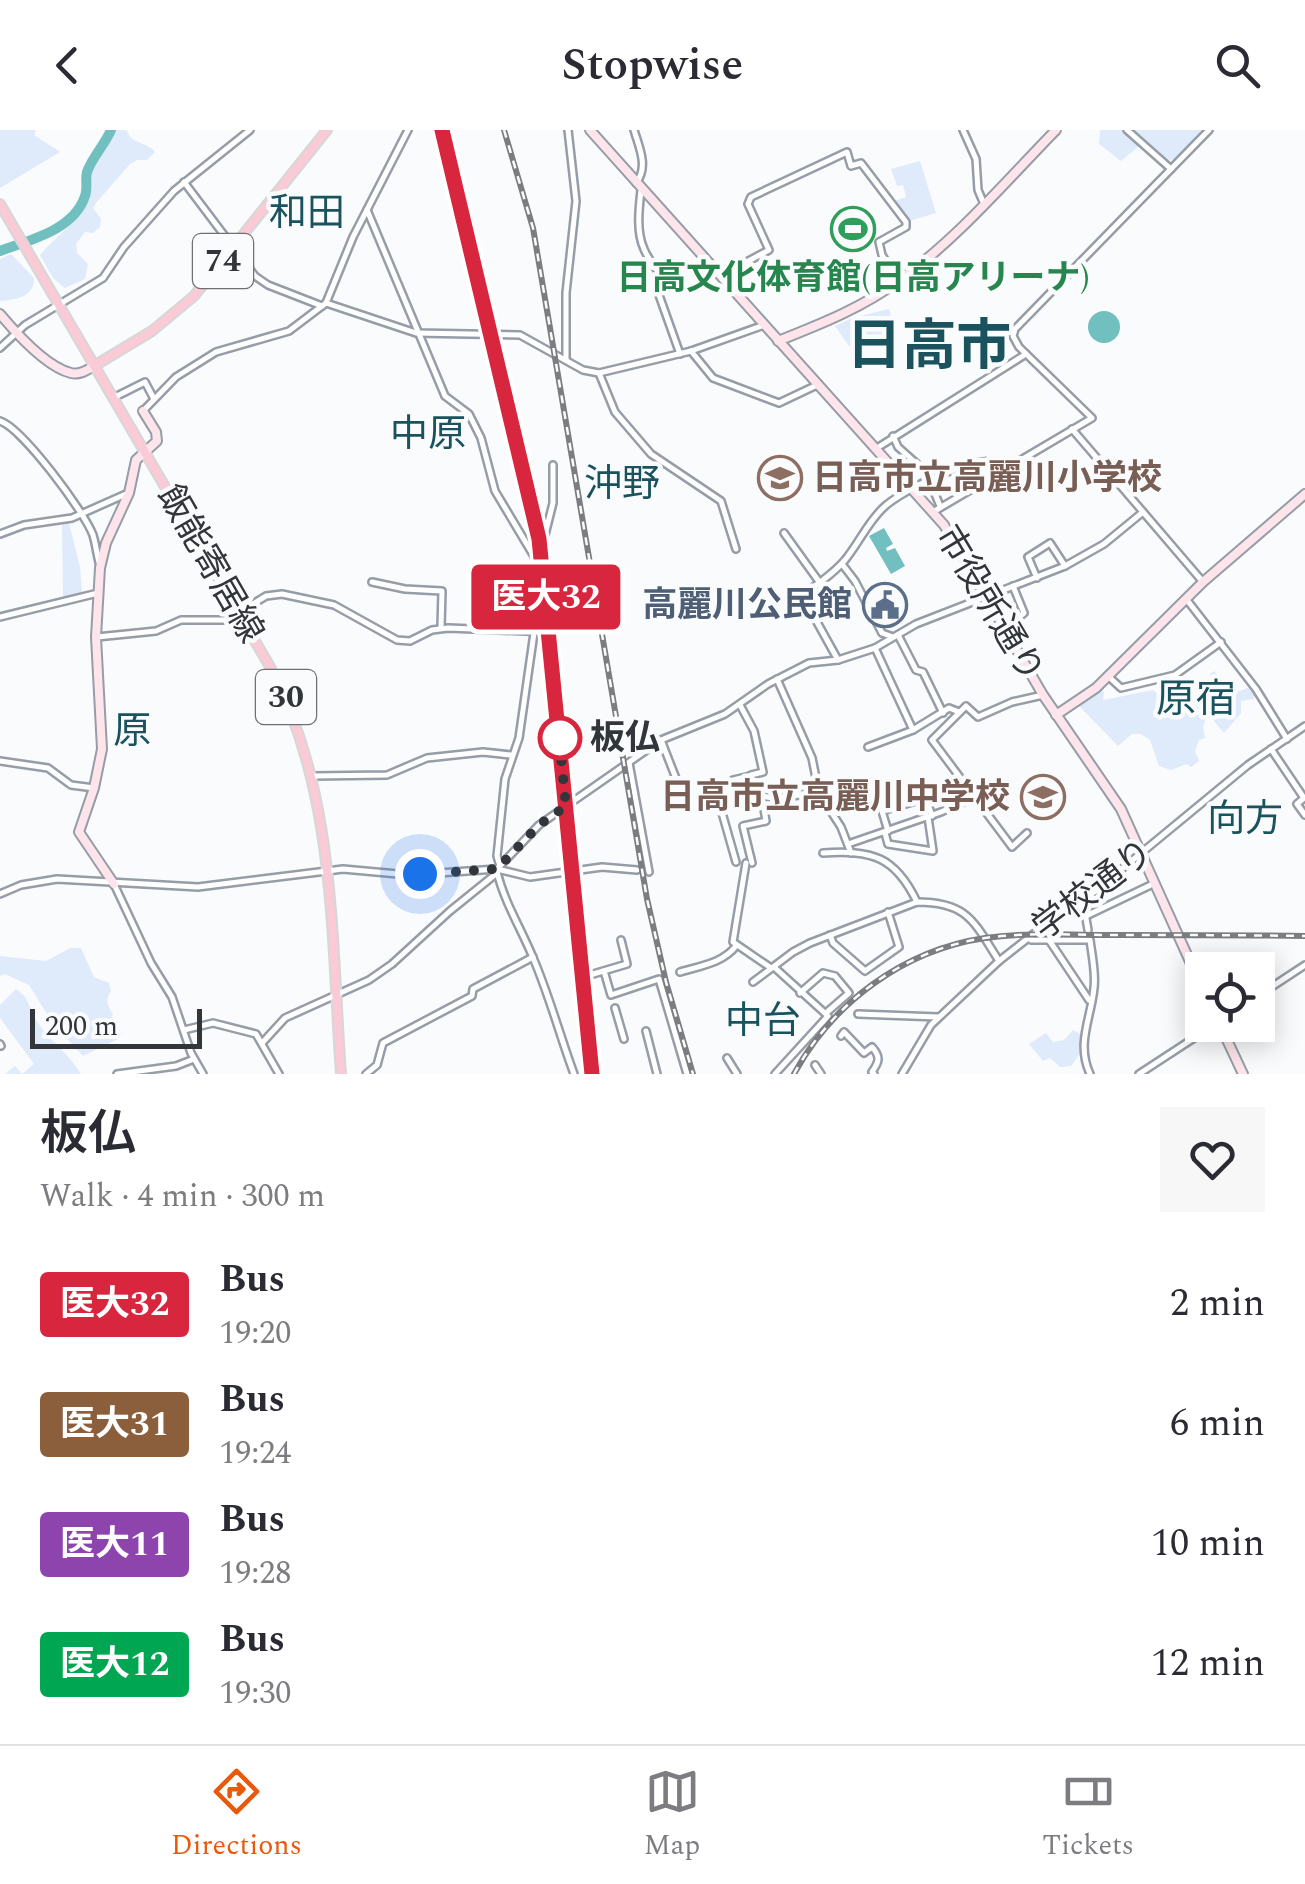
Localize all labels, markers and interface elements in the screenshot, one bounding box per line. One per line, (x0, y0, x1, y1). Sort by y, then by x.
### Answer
text: Stopwise (562, 31, 743, 100)
icon: back (40, 38, 95, 93)
icon: search (1210, 38, 1265, 93)
district label: 和田 (269, 185, 345, 243)
sports icon: 日高文化体育館(日高アリーナ) (830, 206, 876, 252)
road number: 74 (193, 234, 253, 288)
place label: 日高文化体育館(日高アリーナ) (616, 252, 1090, 305)
district label: 日高市 (846, 306, 1012, 389)
district label: 中原 (390, 406, 466, 464)
place label: 日高市立高麗川小学校 (812, 452, 1162, 505)
school or university icon: 日高市立高麗川小学校 (757, 455, 803, 501)
district label: 沖野 (584, 456, 660, 514)
street label: 飯能寄居線 (143, 475, 277, 653)
street label: 市役所通り (921, 515, 1057, 693)
line badge: 医大32 (476, 564, 616, 630)
text: 医大32 (491, 571, 601, 624)
place label: 高麗川公民館 (642, 579, 852, 632)
public building icon: 高麗川公民館 (862, 582, 908, 628)
road number: 30 (256, 670, 316, 724)
district label: 原宿 (1156, 670, 1236, 731)
district label: 原 (113, 703, 151, 761)
place label: 板仏 (590, 712, 660, 765)
marker: 板仏 (539, 717, 581, 759)
place label: 日高市立高麗川中学校 (660, 771, 1010, 824)
school or university icon: 日高市立高麗川中学校 (1020, 774, 1066, 820)
district label: 向方 (1207, 791, 1283, 849)
street label: 学校通り (1021, 827, 1165, 953)
your location (395, 849, 445, 899)
map controls (1185, 952, 1275, 1042)
button: locate (1185, 952, 1275, 1042)
district label: 中台 (725, 993, 801, 1051)
scale bar (30, 1004, 202, 1048)
text: 200 m (45, 1005, 118, 1048)
text: 板仏 (40, 1098, 136, 1171)
button: heart (1160, 1107, 1265, 1212)
text: Walk · 4 min · 300 m (40, 1172, 325, 1221)
text: Bus (219, 1251, 285, 1309)
text: 2 min (1170, 1275, 1265, 1333)
text: 医大32 (60, 1278, 169, 1331)
text: 19:20 (219, 1309, 291, 1358)
text: Bus (219, 1371, 285, 1429)
text: 6 min (1170, 1395, 1265, 1453)
text: 医大31 (60, 1398, 169, 1451)
text: 19:24 (219, 1429, 291, 1478)
text: Bus (219, 1491, 285, 1549)
text: 10 min (1151, 1515, 1265, 1573)
text: 医大11 (60, 1518, 169, 1571)
text: 19:28 (219, 1549, 291, 1598)
text: Bus (219, 1611, 285, 1669)
text: 12 min (1151, 1635, 1265, 1693)
text: 医大12 (60, 1638, 169, 1691)
text: 19:30 (219, 1669, 291, 1718)
tab: Directions (171, 1764, 302, 1867)
tab: Map (644, 1764, 700, 1867)
tab: Tickets (1042, 1764, 1134, 1867)

